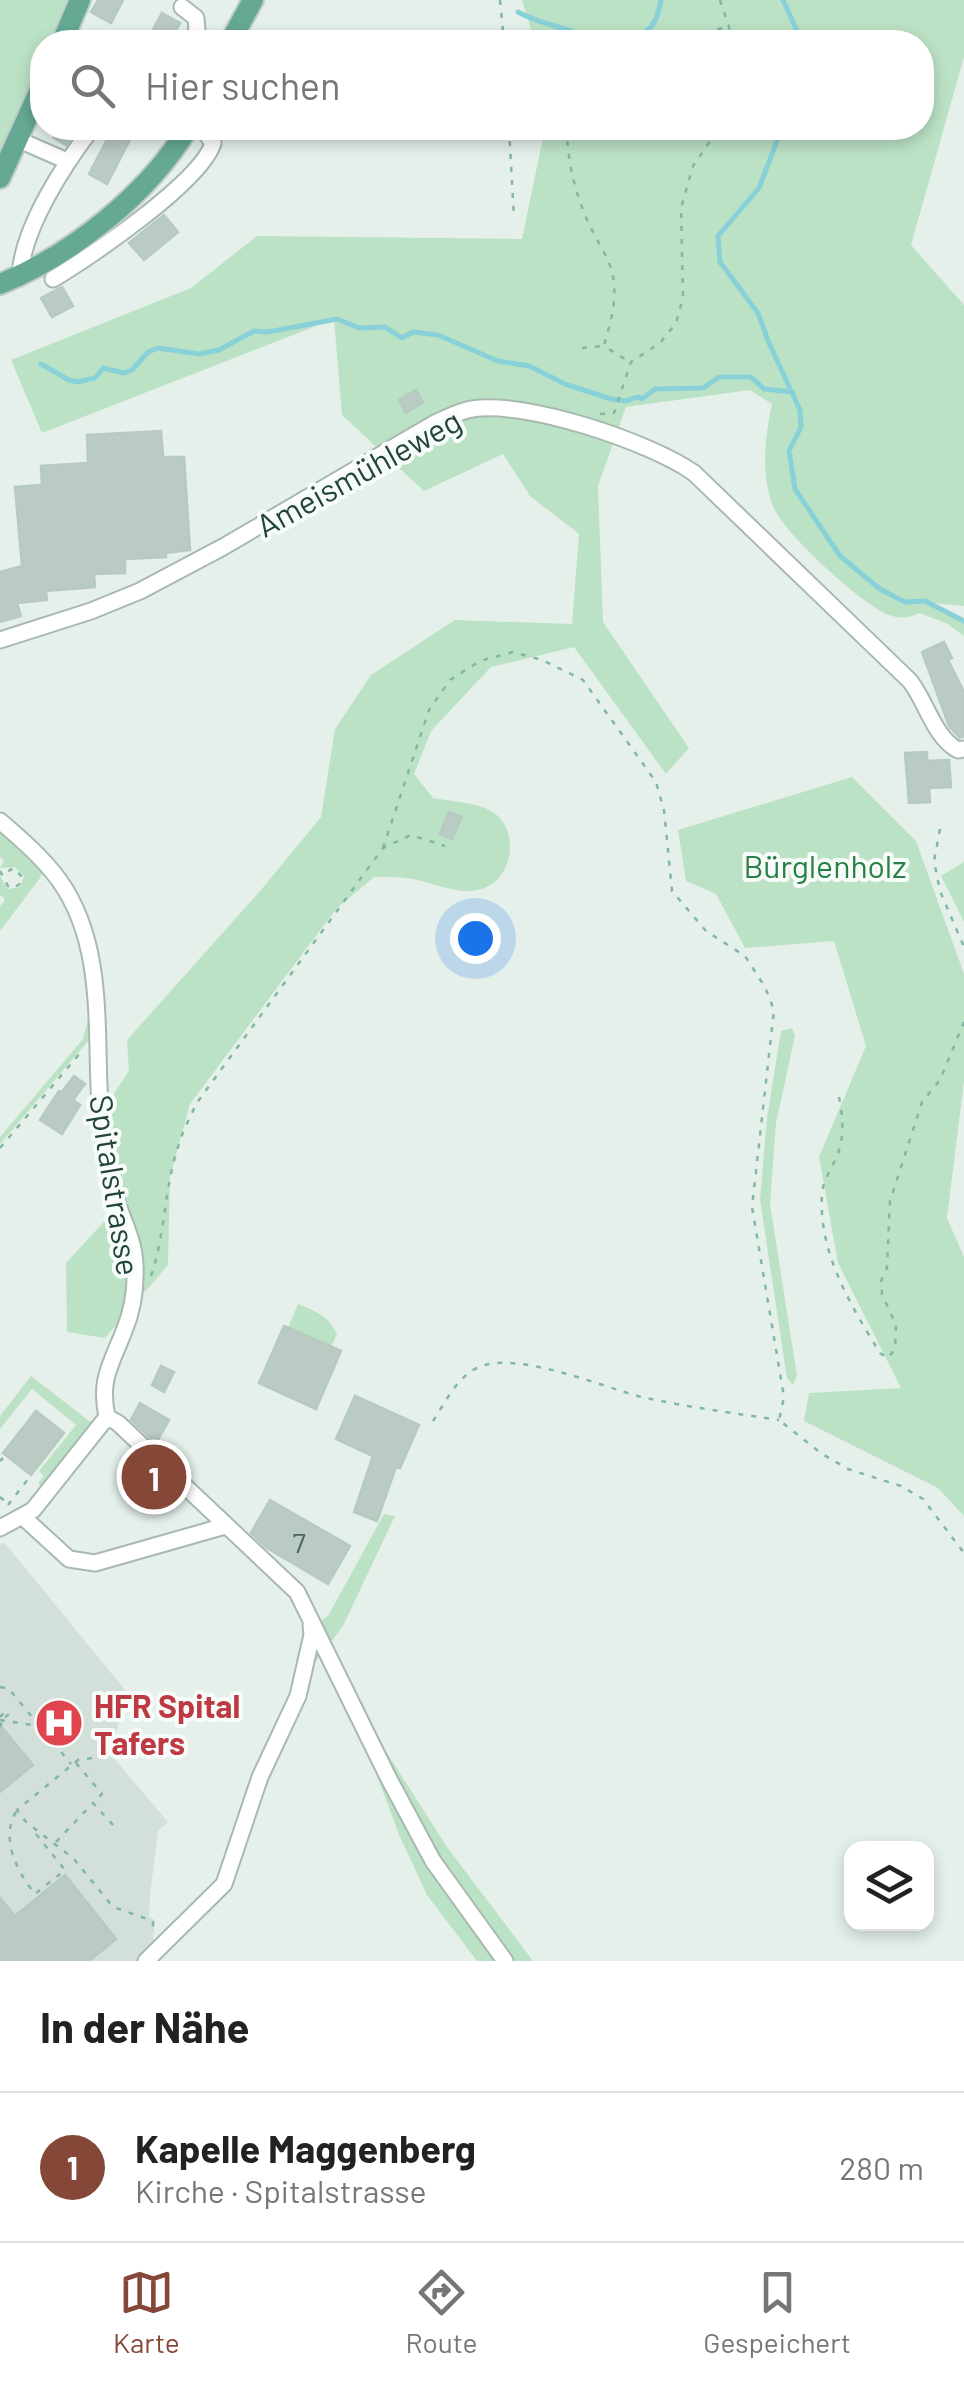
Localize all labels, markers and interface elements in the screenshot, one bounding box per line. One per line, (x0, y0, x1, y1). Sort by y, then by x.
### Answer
search box (30, 30, 934, 140)
icon: search (65, 58, 120, 113)
text: Hier suchen (145, 62, 341, 108)
street label: Ameismühleweg (249, 400, 467, 544)
park label: Bürglenholz (744, 846, 906, 884)
your location (450, 913, 501, 964)
street label: Spitalstrasse (83, 1092, 149, 1278)
pin: 1 (122, 1440, 186, 1514)
house number: 7 (292, 1525, 306, 1559)
place label: HFR Spital Tafers (94, 1686, 240, 1761)
hospital icon: HFR Spital Tafers (33, 1697, 85, 1749)
map controls (844, 1841, 934, 1931)
button: layers (844, 1841, 934, 1931)
text: In der Nähe (40, 2001, 249, 2051)
text: Kapelle Maggenberg (135, 2125, 476, 2171)
text: 1 (67, 2148, 78, 2186)
text: 280 m (839, 2148, 924, 2186)
text: Kirche · Spitalstrasse (135, 2171, 427, 2209)
tab: Karte (113, 2265, 180, 2359)
tab: Route (405, 2265, 477, 2359)
tab: Gespeichert (703, 2265, 851, 2359)

